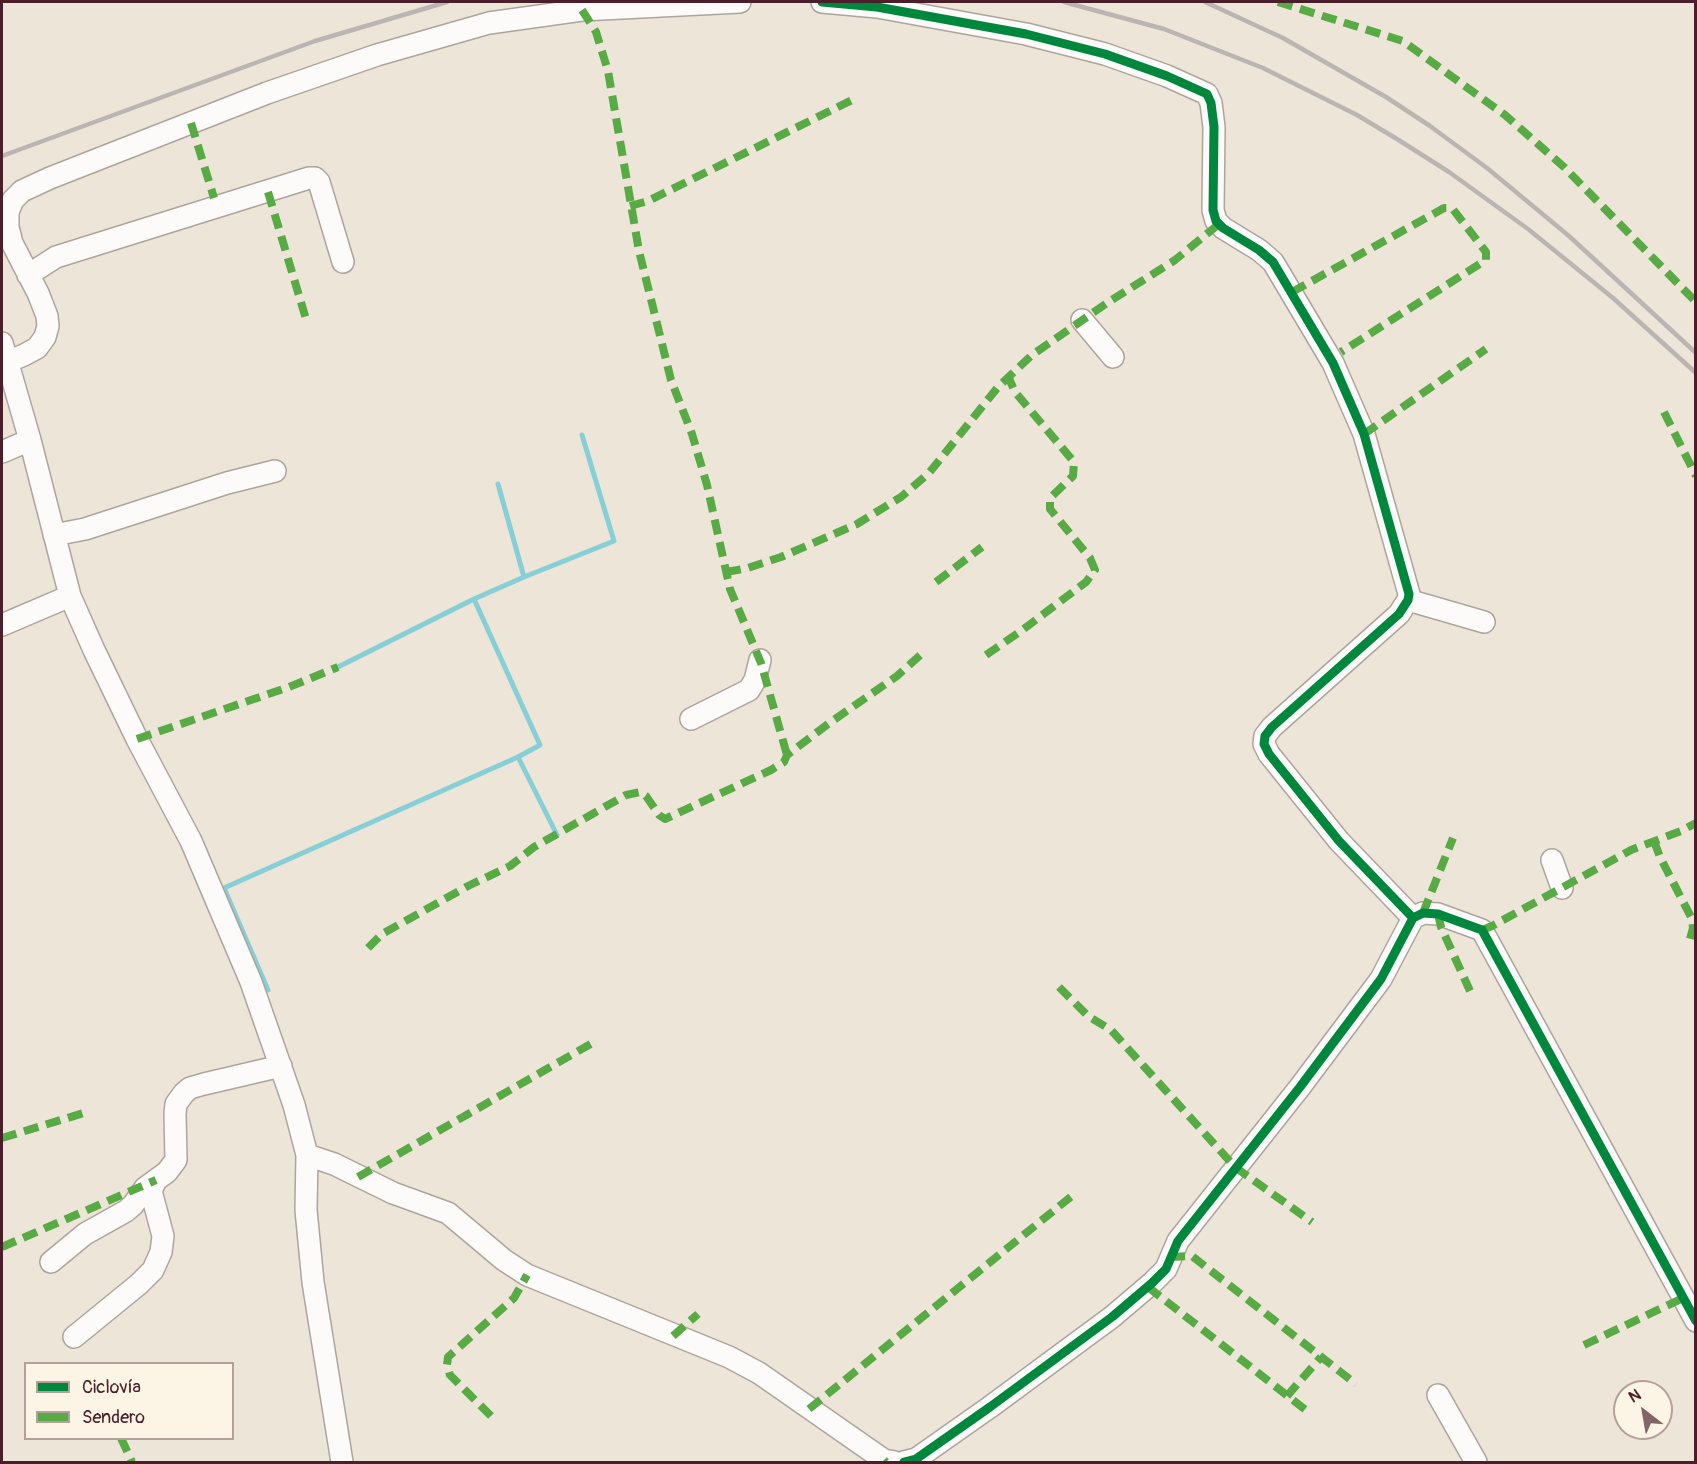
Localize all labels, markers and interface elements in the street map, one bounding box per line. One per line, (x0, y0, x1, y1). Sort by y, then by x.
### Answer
legend (24, 1362, 234, 1440)
text: Ciclovía (82, 1376, 141, 1399)
north arrow (1613, 1380, 1673, 1440)
text: N (1625, 1385, 1645, 1408)
text: Sendero (82, 1406, 145, 1429)

